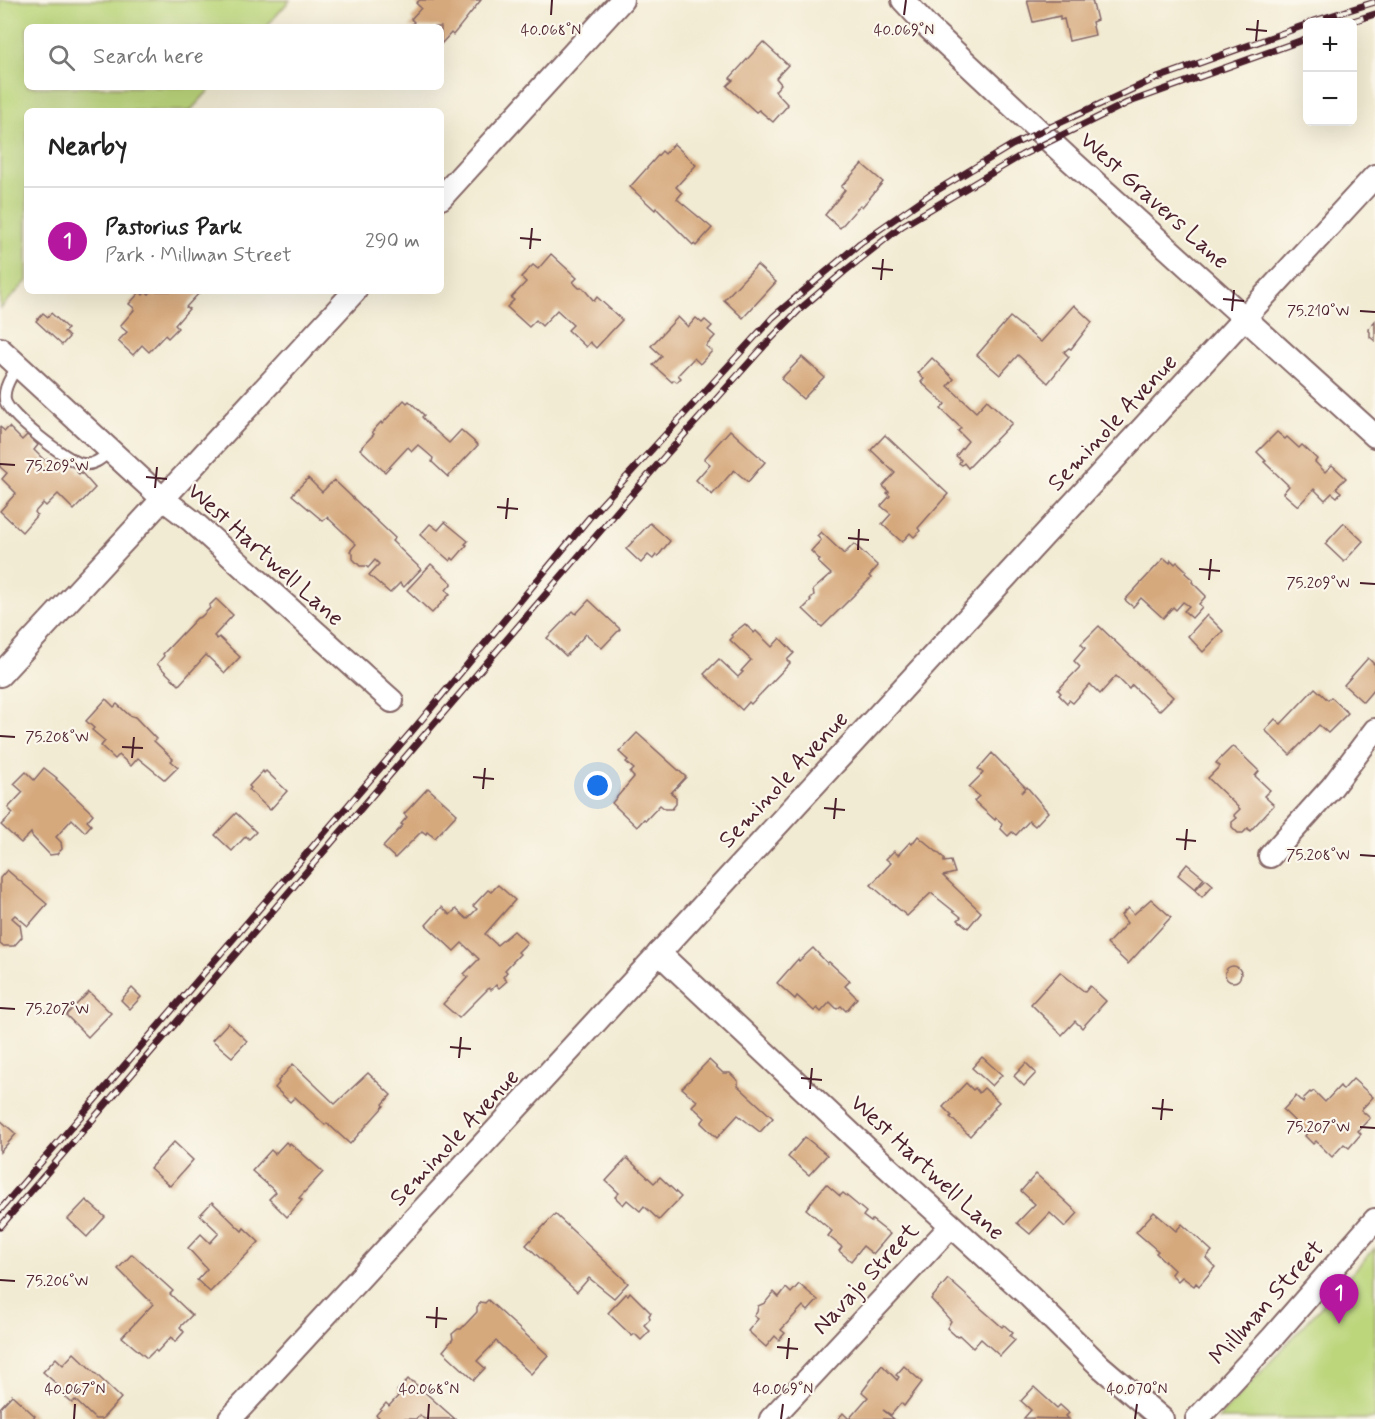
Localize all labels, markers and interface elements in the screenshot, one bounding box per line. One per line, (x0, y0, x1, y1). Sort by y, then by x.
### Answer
map controls (1303, 18, 1357, 126)
button: + (1303, 18, 1357, 72)
text: 40.068°N (521, 21, 581, 41)
text: 40.069°N (874, 21, 934, 41)
search box (24, 24, 444, 90)
icon: search (45, 41, 78, 74)
text: Search here (93, 43, 204, 71)
button: − (1303, 72, 1357, 126)
street label: West Gravers Lane (1072, 125, 1236, 277)
text: Nearby (48, 130, 127, 164)
text: Pastorius Park (105, 214, 242, 242)
text: 1 (63, 228, 72, 255)
text: 290 m (365, 228, 420, 255)
text: Park · Millman Street (105, 242, 292, 269)
text: 75.210°W (1287, 302, 1349, 322)
street label: Seminole Avenue (1041, 348, 1185, 498)
text: 75.209°W (25, 457, 89, 477)
street label: West Hartwell Lane (180, 476, 350, 634)
text: 75.209°W (1286, 574, 1350, 594)
street label: Seminole Avenue (712, 705, 856, 855)
text: 75.208°W (25, 728, 89, 748)
your location (583, 771, 612, 800)
text: 75.208°W (1286, 846, 1350, 866)
text: 75.207°W (25, 1000, 89, 1020)
street label: Seminole Avenue (383, 1063, 527, 1213)
street label: West Hartwell Lane (843, 1088, 1011, 1248)
text: 75.207°W (1286, 1118, 1350, 1138)
street label: Navajo Street (806, 1216, 926, 1342)
street label: Millman Street (1203, 1234, 1331, 1372)
text: 75.206°W (26, 1272, 88, 1292)
pin: 1 (1320, 1274, 1358, 1324)
text: 40.067°N (45, 1380, 105, 1400)
text: 40.068°N (399, 1380, 459, 1400)
text: 40.069°N (753, 1380, 813, 1400)
text: 40.070°N (1107, 1380, 1167, 1400)

